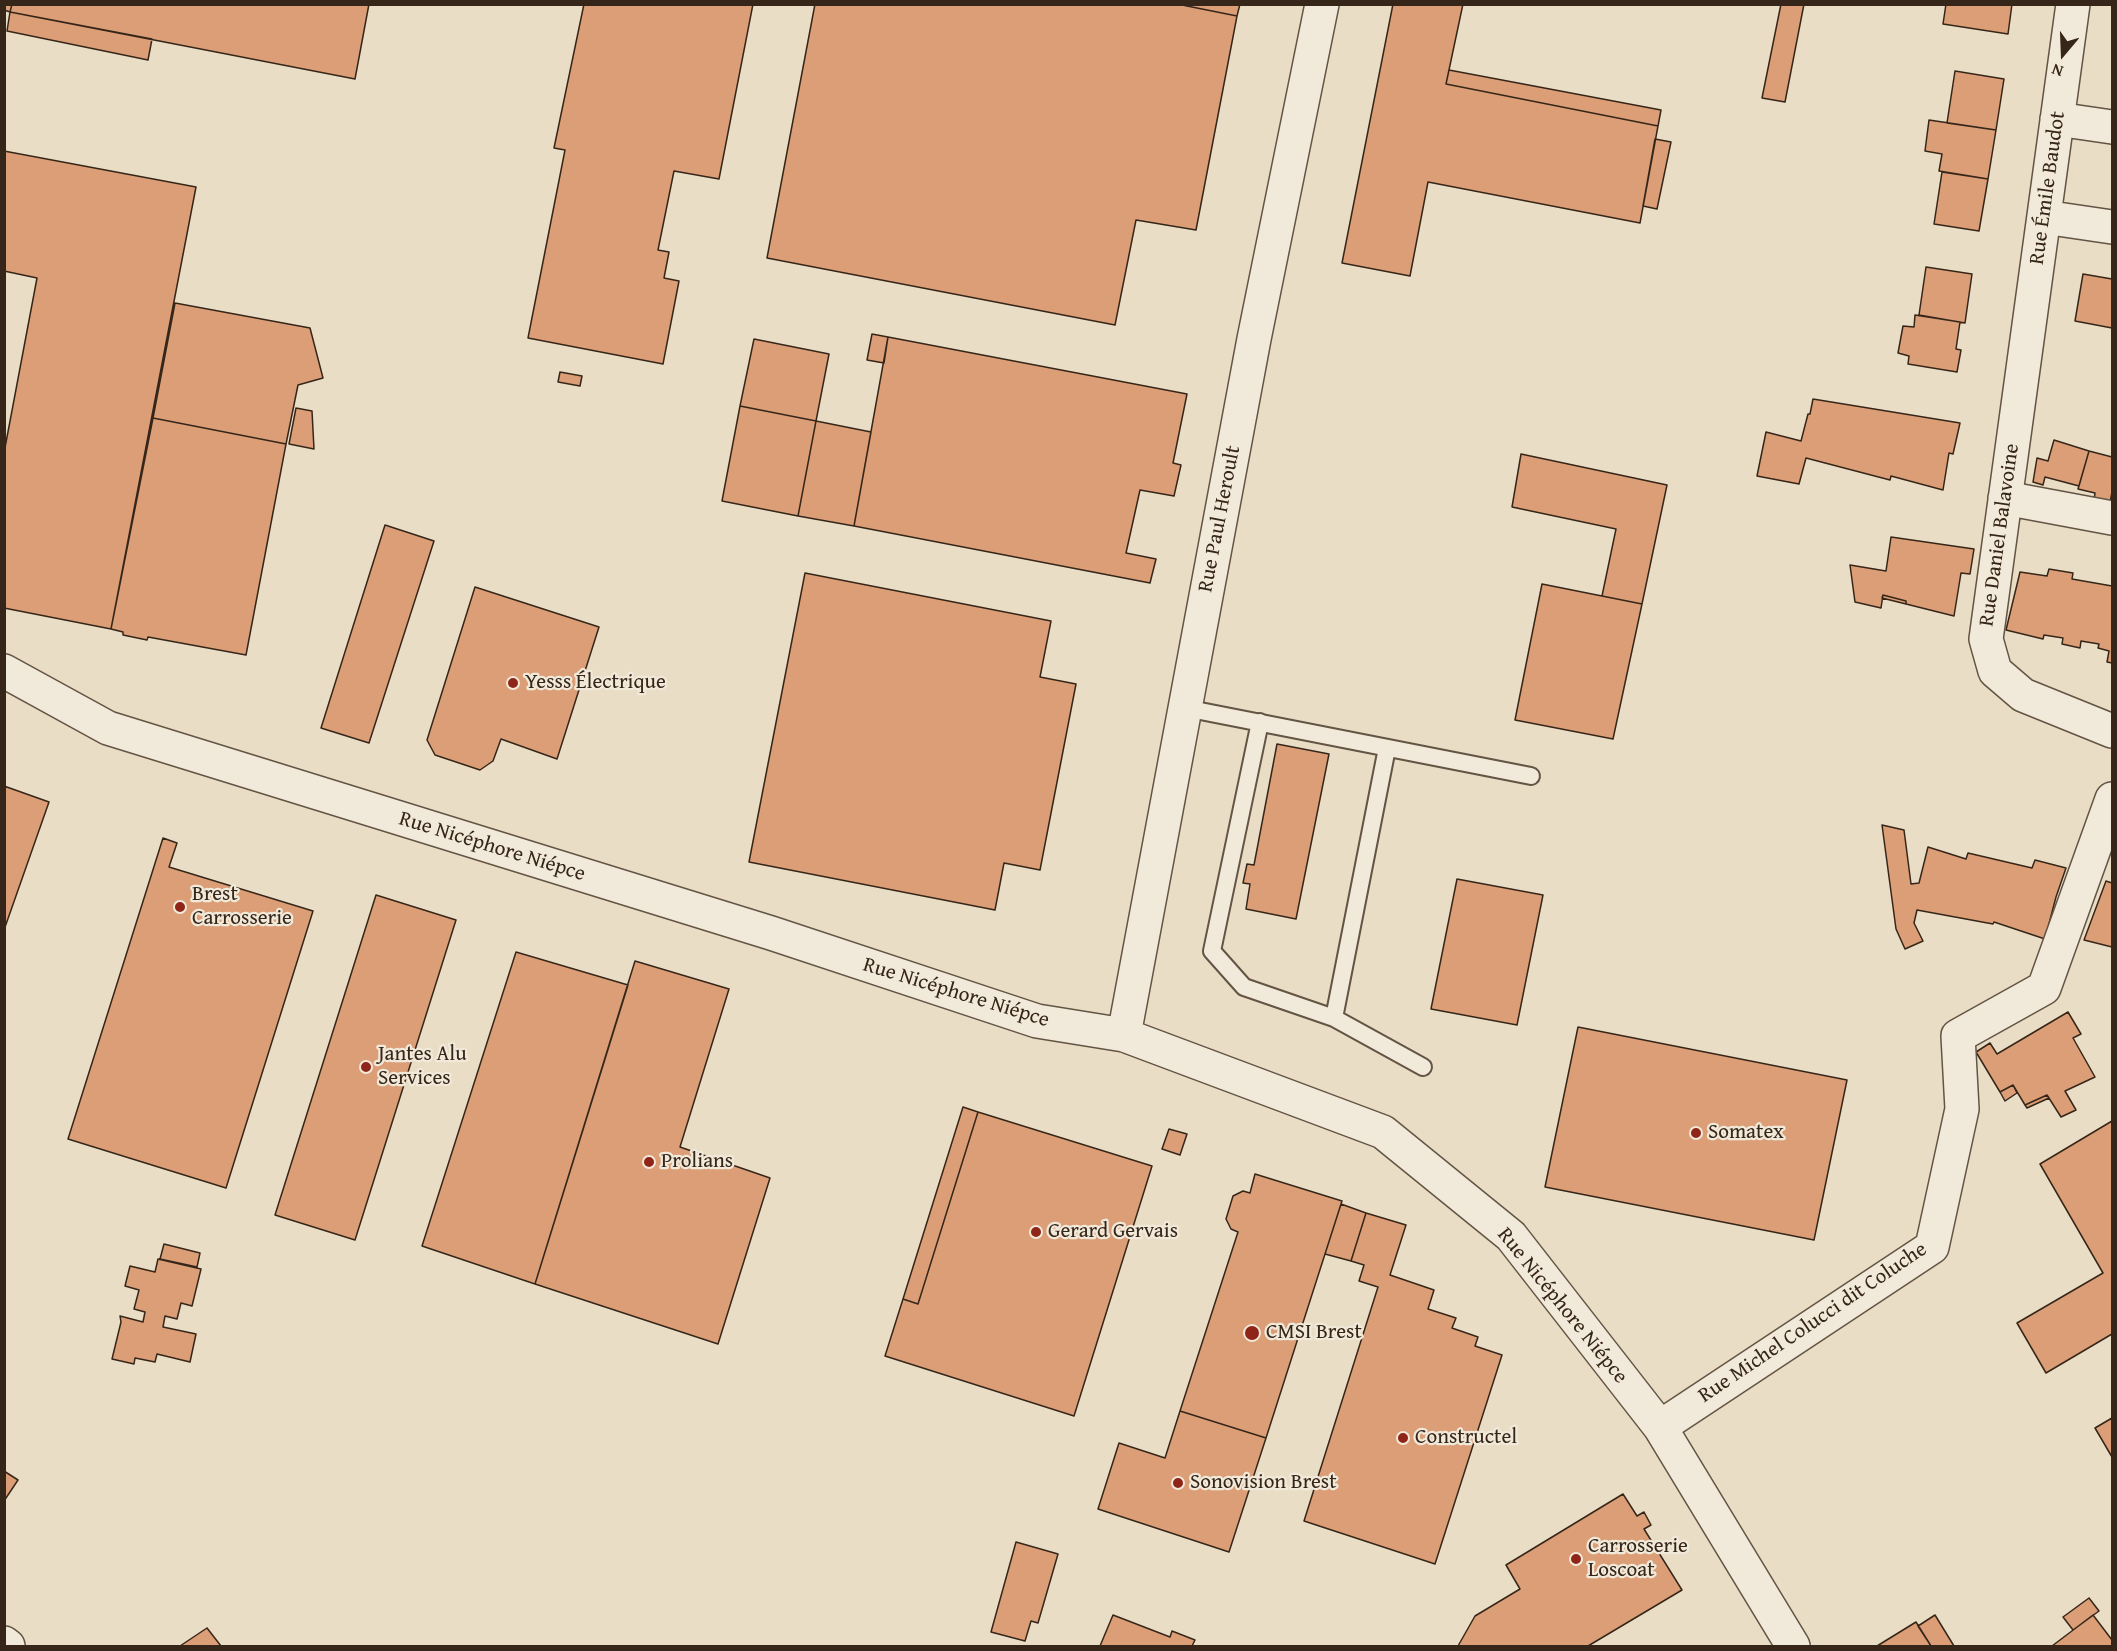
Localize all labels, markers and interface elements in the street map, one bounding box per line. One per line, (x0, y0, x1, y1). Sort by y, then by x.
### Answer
north arrow (2033, 24, 2093, 84)
text: N (2048, 58, 2066, 84)
street label: Rue Émile Baudot (2025, 110, 2071, 266)
street label: Rue Daniel Balavoine (1975, 442, 2025, 628)
street label: Rue Paul Heroult (1193, 444, 1247, 594)
place label: Yesss Électrique (525, 670, 666, 696)
marker: Yesss Électrique (506, 676, 520, 690)
street label: Rue Nicéphore Niépce (396, 807, 588, 887)
place label: Brest Carrosserie (192, 882, 292, 932)
marker: Brest Carrosserie (173, 900, 187, 914)
street label: Rue Nicéphore Niépce (860, 953, 1052, 1033)
place label: Jantes Alu Services (378, 1042, 467, 1092)
marker: Jantes Alu Services (359, 1060, 373, 1074)
place label: Somatex (1708, 1120, 1784, 1146)
marker: Somatex (1689, 1126, 1703, 1140)
place label: Prolians (661, 1149, 733, 1175)
marker: Prolians (642, 1155, 656, 1169)
place label: Gerard Gervais (1048, 1219, 1178, 1245)
street label: Rue Nicéphore Niépce (1491, 1223, 1633, 1389)
marker: Gerard Gervais (1029, 1225, 1043, 1239)
street label: Rue Michel Colucci dit Coluche (1694, 1237, 1932, 1409)
place label: CMSI Brest (1266, 1320, 1362, 1346)
marker: CMSI Brest (1243, 1324, 1261, 1342)
place label: Constructel (1415, 1425, 1517, 1451)
marker: Constructel (1396, 1431, 1410, 1445)
place label: Sonovision Brest (1190, 1470, 1337, 1496)
marker: Sonovision Brest (1171, 1476, 1185, 1490)
place label: Carrosserie Loscoat (1588, 1534, 1688, 1584)
marker: Carrosserie Loscoat (1569, 1552, 1583, 1566)

